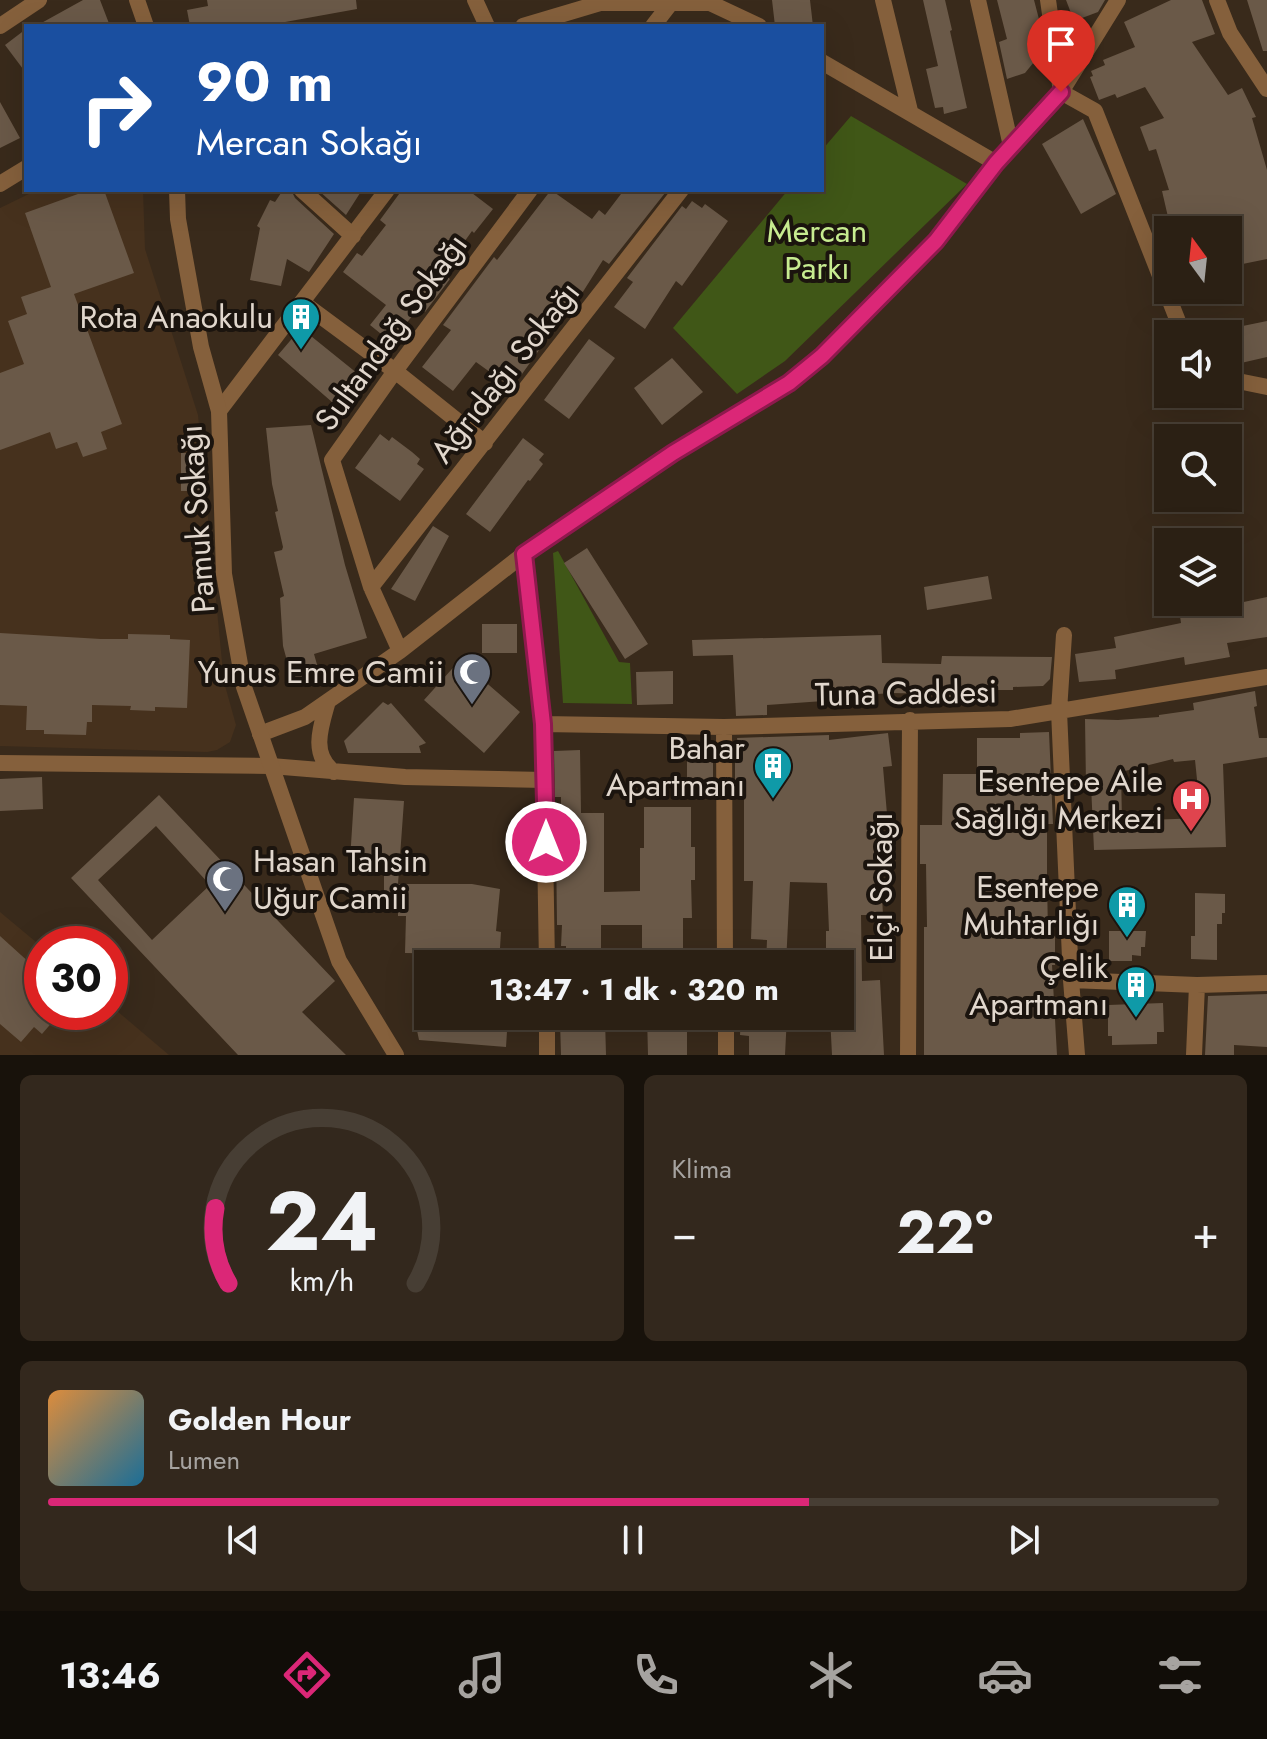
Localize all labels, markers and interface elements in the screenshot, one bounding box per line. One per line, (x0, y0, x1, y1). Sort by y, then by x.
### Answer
pin (1027, 10, 1095, 92)
icon: arrive (1039, 22, 1083, 66)
text: 90 m (196, 41, 333, 122)
icon: right (64, 56, 168, 160)
text: Mercan Sokağı (196, 116, 422, 168)
park label: Mercan Parkı (767, 208, 867, 291)
north arrow (1154, 216, 1242, 304)
map controls (1154, 216, 1242, 616)
street label: Sultandağ Sokağı (304, 224, 478, 440)
street label: Ağrıdağı Sokağı (419, 271, 591, 473)
place label: Rota Anaokulu (79, 294, 273, 340)
building icon: Rota Anaokulu (280, 296, 322, 351)
button: sound (1154, 320, 1242, 408)
street label: Pamuk Sokağı (167, 423, 227, 615)
button: search (1154, 424, 1242, 512)
button: layers (1154, 528, 1242, 616)
place label: Yunus Emre Camii (198, 649, 444, 695)
mosque icon: Yunus Emre Camii (451, 651, 493, 706)
street label: Tuna Caddesi (814, 668, 998, 718)
place label: Bahar Apartmanı (606, 725, 745, 808)
building icon: Bahar Apartmanı (752, 745, 794, 800)
place label: Esentepe Aile Sağlığı Merkezi (954, 758, 1163, 841)
hospital icon: Esentepe Aile Sağlığı Merkezi (1170, 778, 1212, 833)
position arrow (504, 800, 588, 884)
street label: Elçi Sokağı (858, 812, 904, 962)
place label: Hasan Tahsin Uğur Camii (253, 838, 428, 921)
mosque icon: Hasan Tahsin Uğur Camii (204, 858, 246, 913)
place label: Esentepe Muhtarlığı (963, 864, 1099, 947)
building icon: Esentepe Muhtarlığı (1106, 884, 1148, 939)
speed limit sign: 30 (24, 926, 128, 1030)
place label: Çelik Apartmanı (969, 944, 1109, 1027)
building icon: Çelik Apartmanı (1115, 964, 1157, 1019)
text: 13:47 · 1 dk · 320 m (489, 968, 779, 1011)
text: Klima (672, 1150, 732, 1188)
text: 24 (265, 1161, 378, 1281)
text: 22° (896, 1189, 993, 1276)
text: − (672, 1201, 697, 1265)
text: + (1192, 1201, 1219, 1265)
text: km/h (289, 1260, 354, 1302)
text: Golden Hour (168, 1398, 351, 1441)
text: Lumen (168, 1441, 240, 1479)
icon: previous (221, 1518, 265, 1562)
icon: pause (611, 1518, 655, 1562)
icon: next (1002, 1518, 1046, 1562)
icon: directions (279, 1647, 335, 1703)
icon: music (454, 1647, 510, 1703)
icon: phone (628, 1647, 684, 1703)
icon: climate (803, 1647, 859, 1703)
icon: car (977, 1647, 1033, 1703)
icon: filters (1152, 1647, 1208, 1703)
text: 13:46 (59, 1649, 161, 1701)

